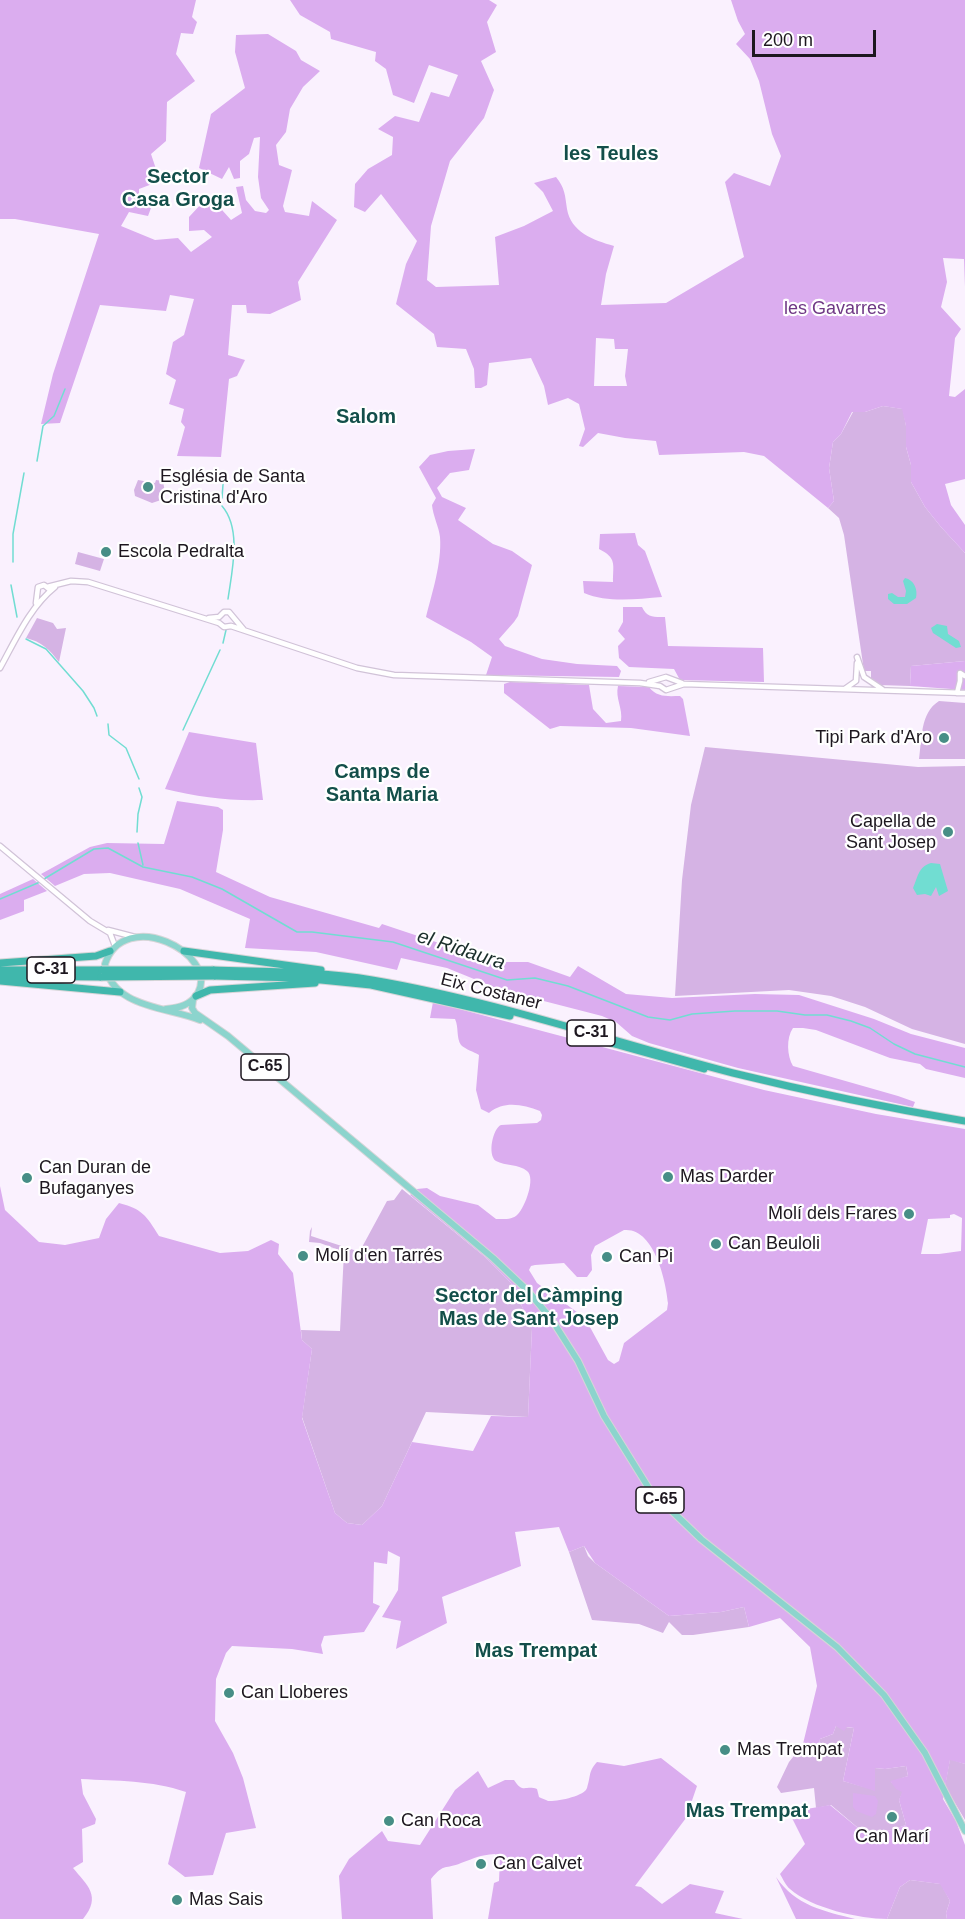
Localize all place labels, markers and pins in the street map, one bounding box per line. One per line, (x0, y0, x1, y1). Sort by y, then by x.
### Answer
place label: Església de Santa Cristina d'Aro (160, 466, 305, 508)
marker: Església de Santa Cristina d'Aro (141, 480, 155, 494)
place label: Escola Pedralta (118, 541, 244, 563)
marker: Escola Pedralta (99, 545, 113, 559)
place label: Tipi Park d'Aro (815, 727, 932, 749)
marker: Tipi Park d'Aro (937, 731, 951, 745)
place label: Capella de Sant Josep (846, 811, 936, 854)
marker: Capella de Sant Josep (941, 825, 955, 839)
place label: Can Duran de Bufaganyes (39, 1157, 151, 1200)
place label: Mas Darder (680, 1166, 774, 1188)
marker: Mas Darder (661, 1170, 675, 1184)
marker: Can Duran de Bufaganyes (20, 1171, 34, 1185)
place label: Molí dels Frares (768, 1203, 897, 1225)
marker: Molí dels Frares (902, 1207, 916, 1221)
place label: Can Beuloli (728, 1233, 820, 1255)
marker: Can Beuloli (709, 1237, 723, 1251)
place label: Molí d'en Tarrés (315, 1245, 442, 1267)
place label: Can Pi (619, 1246, 673, 1268)
marker: Molí d'en Tarrés (296, 1249, 310, 1263)
marker: Can Pi (600, 1250, 614, 1264)
place label: Can Lloberes (241, 1682, 348, 1704)
marker: Can Lloberes (222, 1686, 236, 1700)
place label: Mas Trempat (737, 1739, 842, 1761)
marker: Mas Trempat (718, 1743, 732, 1757)
place label: Can Roca (401, 1810, 481, 1832)
marker: Can Marí (885, 1810, 899, 1824)
marker: Can Roca (382, 1814, 396, 1828)
place label: Can Marí (855, 1826, 929, 1848)
place label: Can Calvet (493, 1853, 582, 1875)
marker: Can Calvet (474, 1857, 488, 1871)
place label: Mas Sais (189, 1889, 263, 1911)
marker: Mas Sais (170, 1893, 184, 1907)

